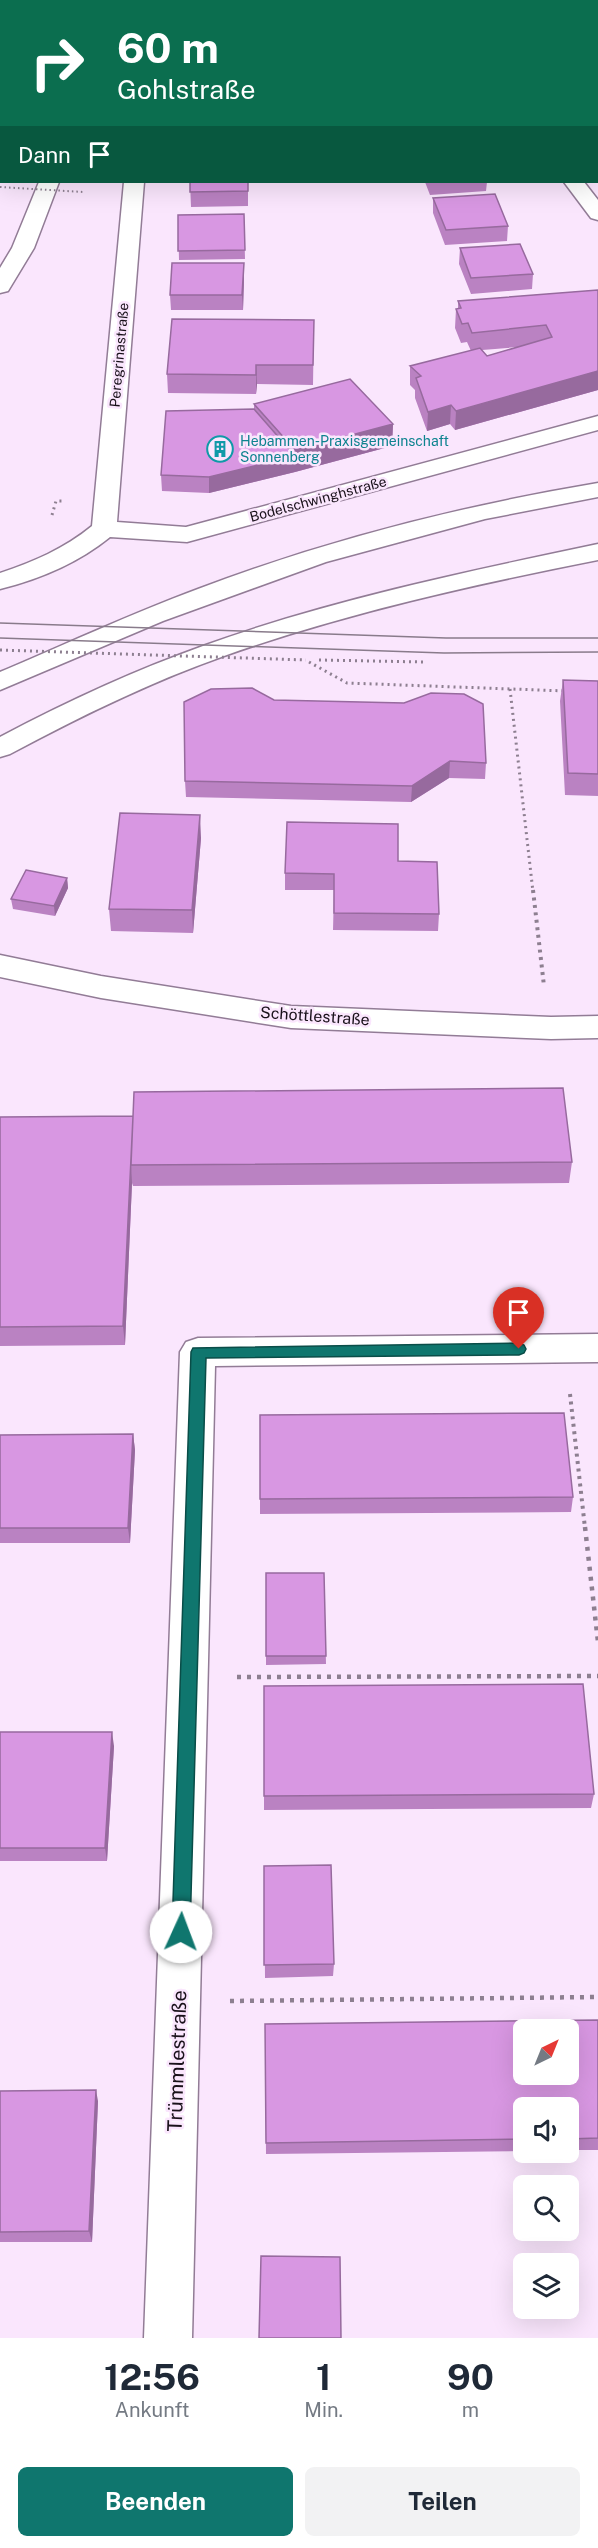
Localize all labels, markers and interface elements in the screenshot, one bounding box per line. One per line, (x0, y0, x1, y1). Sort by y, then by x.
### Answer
text: 60 m (117, 23, 219, 72)
icon: right (18, 24, 96, 102)
text: Gohlstraße (117, 73, 255, 105)
icon: arrive (83, 138, 116, 171)
text: Dann (18, 142, 71, 168)
street label: Peregrinastraße (106, 302, 132, 408)
place label: Hebammen-Praxisgemeinschaft Sonnenberg (240, 433, 449, 465)
building icon: Hebammen-Praxisgemeinschaft Sonnenberg (205, 434, 235, 464)
street label: Bodelschwinghstraße (248, 473, 388, 525)
street label: Schöttlestraße (260, 1003, 370, 1029)
pin (493, 1287, 544, 1349)
icon: arrive (502, 1296, 535, 1329)
position arrow (149, 1900, 213, 1964)
street label: Trümmlestraße (163, 1990, 191, 2132)
north arrow (513, 2019, 579, 2085)
map controls (513, 2019, 579, 2319)
button: sound (513, 2097, 579, 2163)
button: search (513, 2175, 579, 2241)
button: layers (513, 2253, 579, 2319)
text: 12:56 (104, 2356, 200, 2398)
text: 1 (316, 2356, 331, 2398)
text: 90 (447, 2356, 494, 2398)
text: Ankunft (115, 2398, 189, 2422)
text: Min. (304, 2398, 343, 2422)
text: m (462, 2398, 479, 2422)
button: Beenden (18, 2467, 293, 2536)
button: Teilen (305, 2467, 580, 2536)

